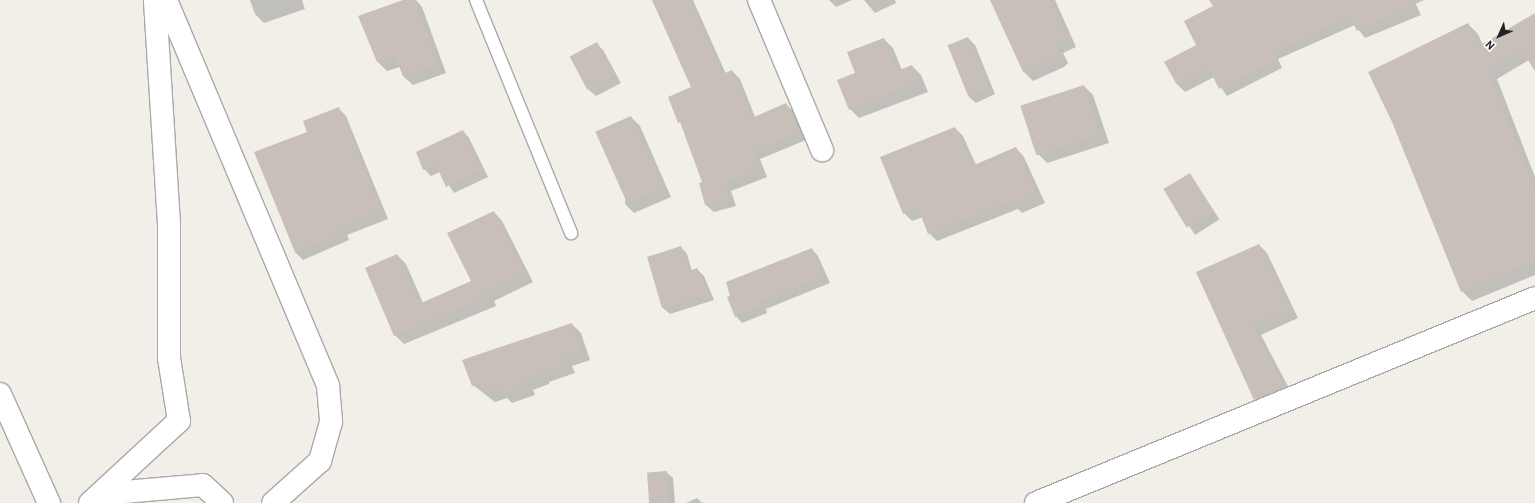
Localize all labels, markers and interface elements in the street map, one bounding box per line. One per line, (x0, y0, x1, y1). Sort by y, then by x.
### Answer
north arrow (1479, 16, 1519, 56)
text: N (1483, 37, 1498, 52)

